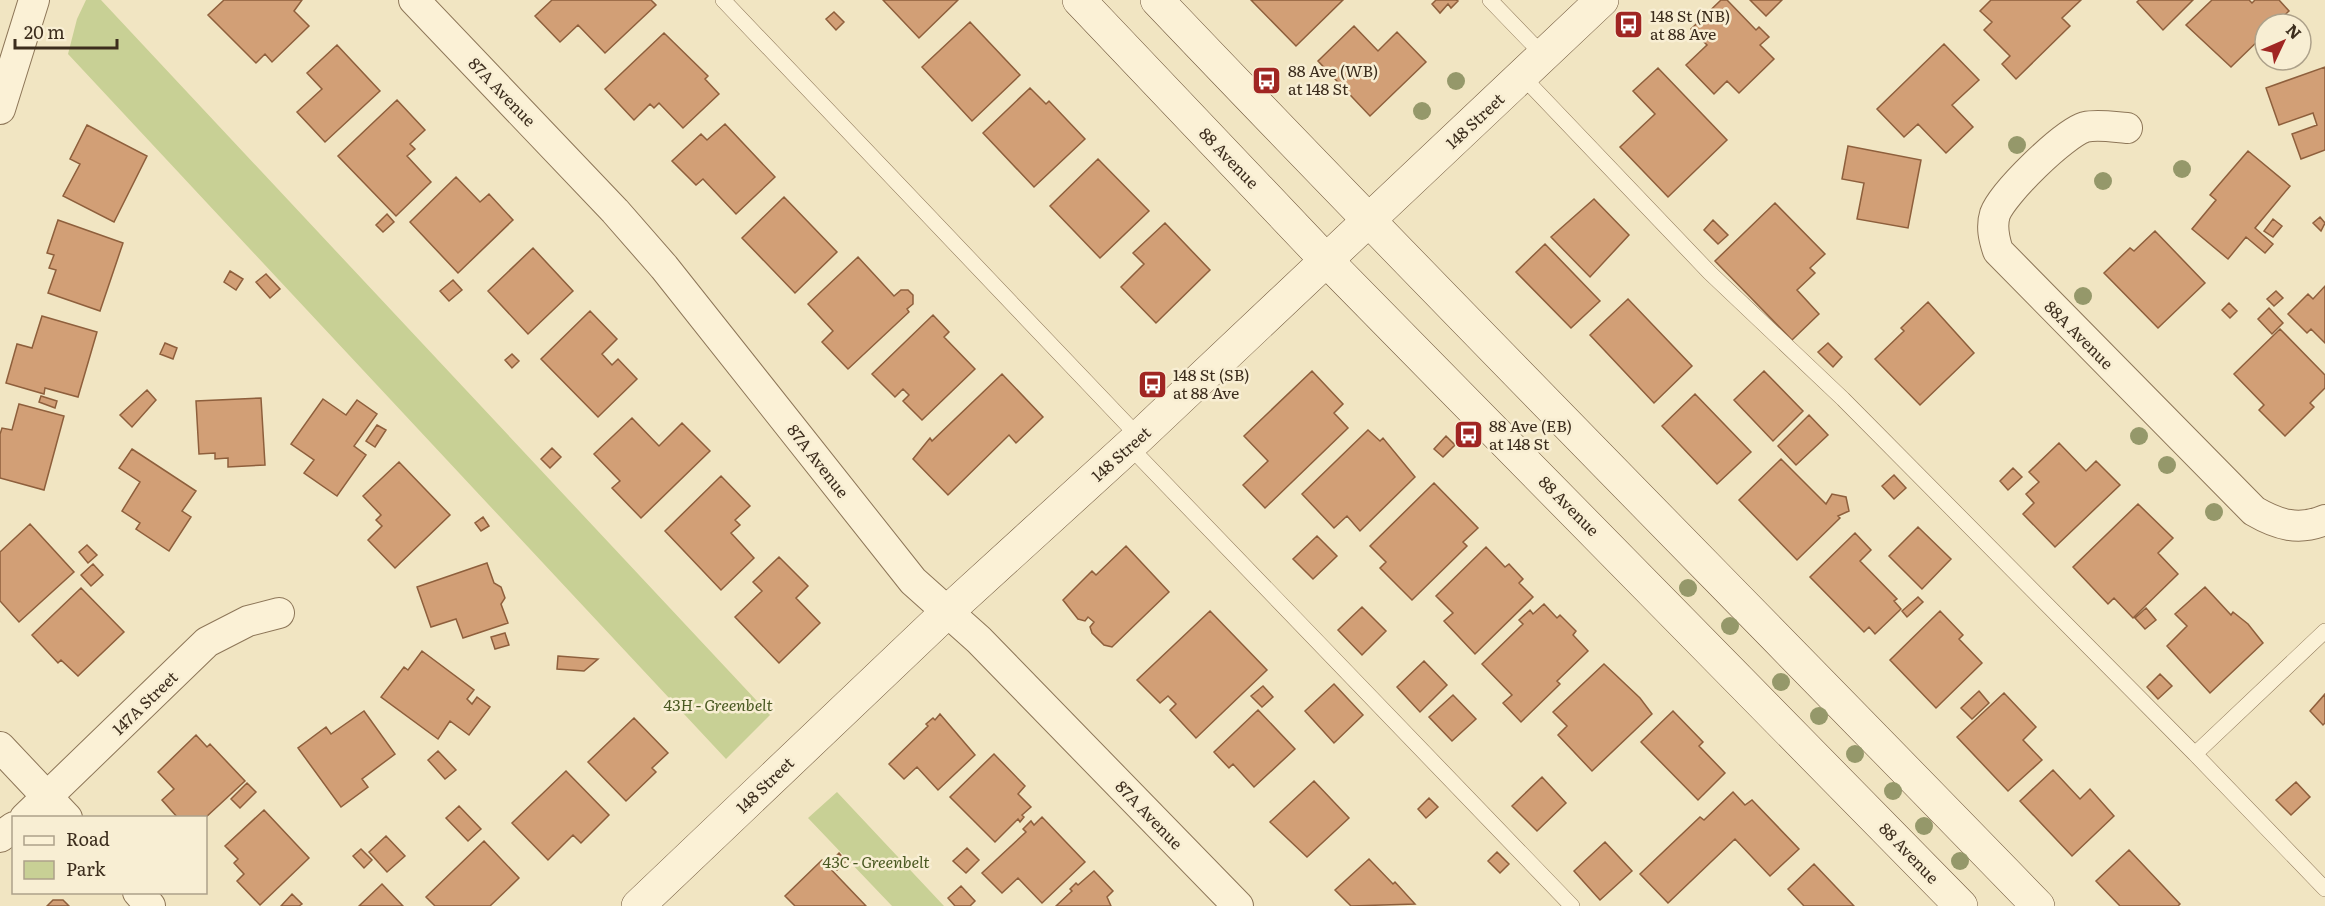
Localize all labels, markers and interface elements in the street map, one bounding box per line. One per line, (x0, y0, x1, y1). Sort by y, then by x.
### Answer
place label: 148 St (NB) at 88 Ave (1650, 3, 1730, 45)
bus stop icon: 148 St (NB) at 88 Ave (1613, 9, 1645, 41)
scale bar (15, 12, 117, 50)
north arrow (2253, 12, 2313, 72)
text: 20 m (24, 18, 65, 45)
text: N (2281, 18, 2308, 44)
street label: 87A Avenue (464, 51, 542, 131)
place label: 88 Ave (WB) at 148 St (1288, 58, 1378, 100)
bus stop icon: 88 Ave (WB) at 148 St (1251, 64, 1283, 96)
street label: 148 Street (1440, 86, 1509, 154)
street label: 88 Avenue (1194, 121, 1265, 193)
street label: 88A Avenue (2040, 294, 2120, 374)
place label: 148 St (SB) at 88 Ave (1173, 362, 1250, 404)
bus stop icon: 148 St (SB) at 88 Ave (1136, 368, 1168, 400)
place label: 88 Ave (EB) at 148 St (1489, 413, 1572, 455)
street label: 87A Avenue (782, 418, 855, 502)
bus stop icon: 88 Ave (EB) at 148 St (1452, 419, 1484, 451)
street label: 148 Street (1085, 420, 1156, 486)
street label: 88 Avenue (1534, 470, 1605, 541)
street label: 147A Street (106, 664, 183, 740)
park label: 43H - Greenbelt (663, 692, 773, 716)
street label: 148 Street (730, 750, 799, 818)
street label: 87A Avenue (1111, 774, 1189, 854)
legend (12, 816, 207, 894)
street label: 88 Avenue (1874, 816, 1945, 888)
text: Road (66, 825, 110, 852)
park label: 43C - Greenbelt (822, 849, 930, 873)
text: Park (66, 855, 107, 882)

